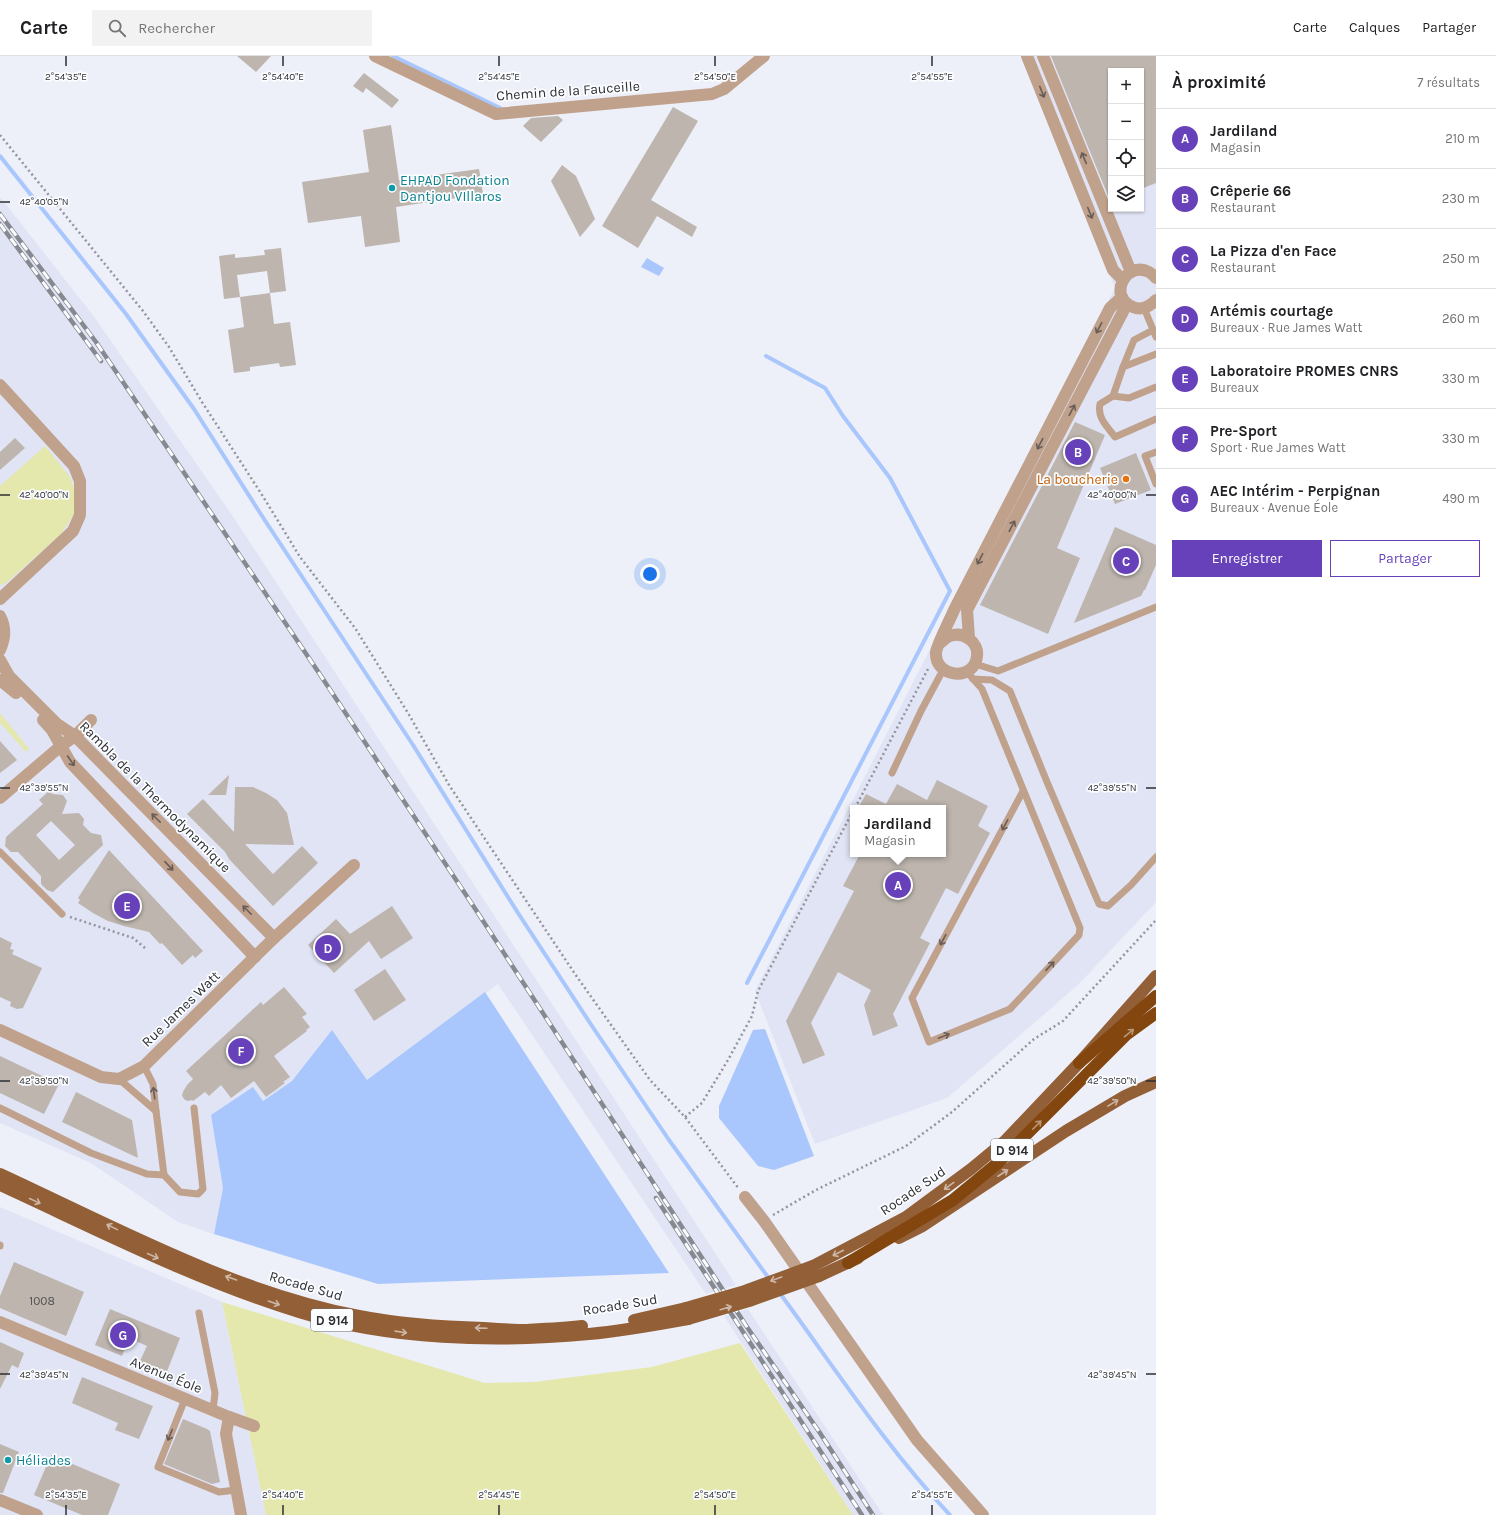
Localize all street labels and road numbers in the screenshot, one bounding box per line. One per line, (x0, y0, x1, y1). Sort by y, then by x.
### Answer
street label: Chemin de la Fauceille (496, 78, 640, 104)
street label: Rambla de la Thermodynamique (76, 718, 234, 876)
street label: Rue James Watt (138, 967, 224, 1051)
road number: D 914 (991, 1139, 1033, 1161)
street label: Rocade Sud (877, 1163, 949, 1219)
street label: Rocade Sud (268, 1267, 344, 1305)
street label: Rocade Sud (582, 1291, 658, 1319)
road number: D 914 (311, 1309, 353, 1331)
street label: Avenue Éole (128, 1352, 205, 1397)

